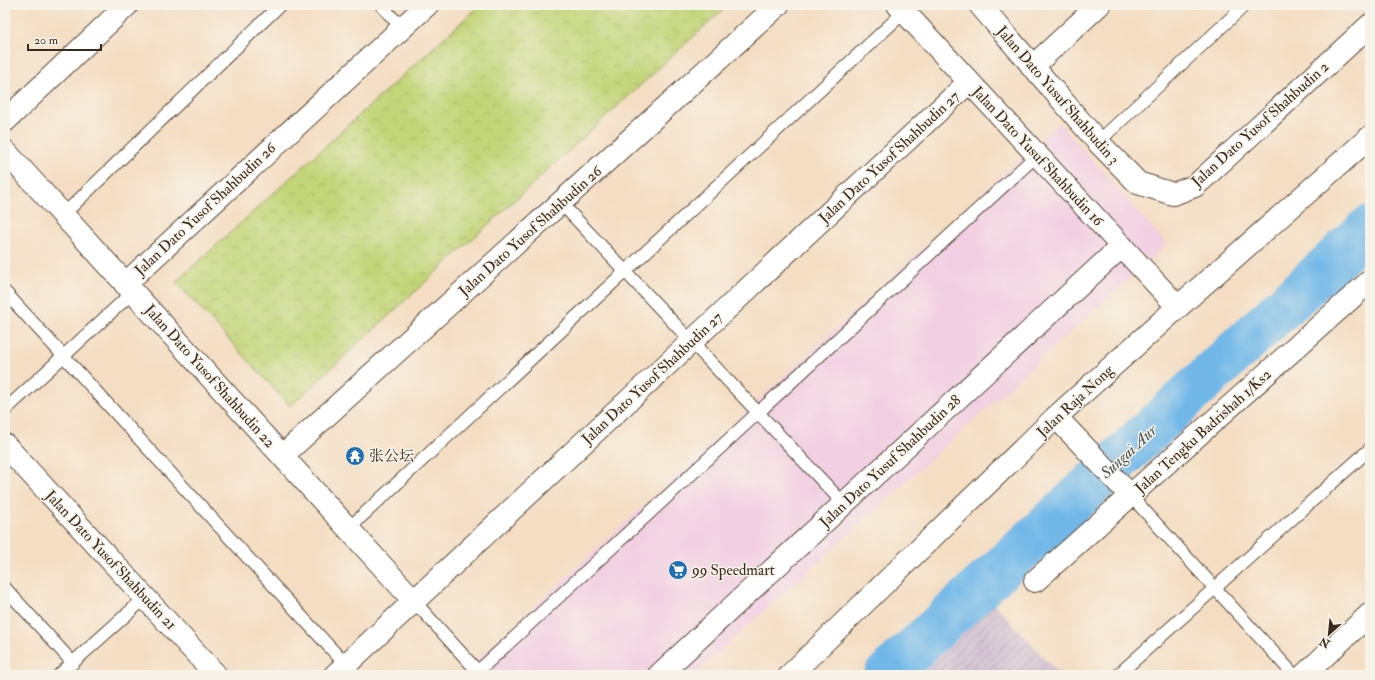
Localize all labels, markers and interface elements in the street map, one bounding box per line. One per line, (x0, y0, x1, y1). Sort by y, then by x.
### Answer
street label: Jalan Dato Yusuf Shahbudin 3 (991, 21, 1123, 169)
scale bar (28, 26, 101, 52)
text: 20 m (34, 33, 59, 48)
street label: Jalan Dato Yusof Shahbudin 2 (1187, 57, 1334, 193)
street label: Jalan Dato Yusuf Shahbudin 16 (966, 82, 1108, 232)
street label: Jalan Dato Yusof Shahbudin 27 (814, 87, 964, 229)
street label: Jalan Dato Yusof Shahbudin 26 (130, 138, 282, 281)
street label: Jalan Dato Yusof Shahbudin 26 (454, 161, 608, 302)
street label: Jalan Dato Yusof Shahbudin 22 (139, 300, 279, 453)
street label: Jalan Dato Yusof Shahbudin 27 (577, 308, 727, 450)
street label: Jalan Raja Nong (1032, 361, 1119, 443)
street label: Jalan Tengku Badrishah 1/Ks2 (1130, 365, 1276, 499)
street label: Jalan Dato Yusuf Shahbudin 28 (815, 391, 966, 533)
water label: Sungai Aur (1095, 420, 1162, 484)
temple icon: 张公坛 (344, 445, 366, 467)
place label: 张公坛 (369, 447, 414, 466)
street label: Jalan Dato Yusof Shahbudin 21 (39, 486, 180, 635)
supermarket icon: 99 Speedmart (667, 559, 689, 581)
place label: 99 Speedmart (691, 561, 775, 581)
north arrow (1309, 614, 1349, 654)
text: N (1316, 634, 1333, 651)

